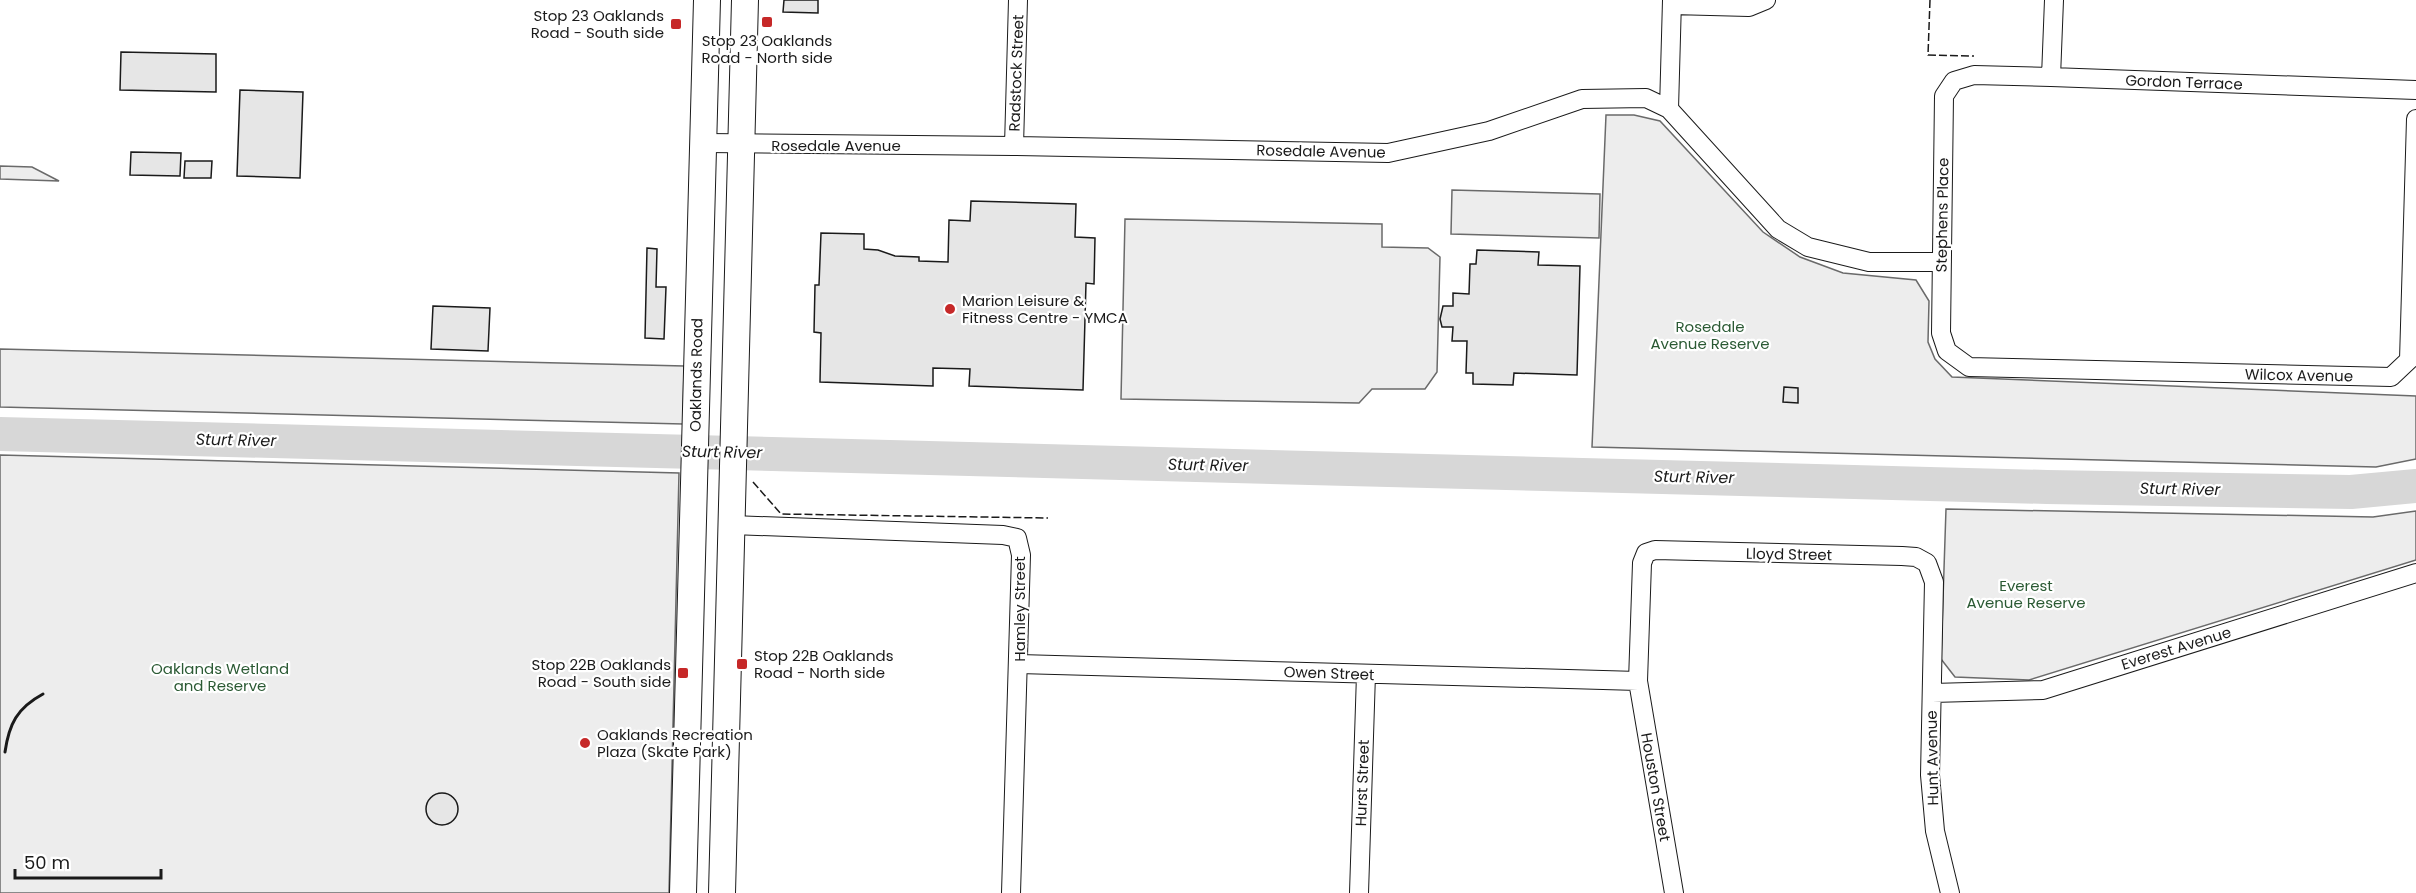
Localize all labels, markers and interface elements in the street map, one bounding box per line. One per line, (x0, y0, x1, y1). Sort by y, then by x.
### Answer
place label: Stop 23 Oaklands Road - South side (531, 5, 664, 43)
street label: Radstock Street (1003, 14, 1029, 132)
marker: Stop 23 Oaklands Road - North side (760, 15, 774, 29)
marker: Stop 23 Oaklands Road - South side (669, 17, 683, 31)
place label: Stop 23 Oaklands Road - North side (701, 30, 833, 68)
street label: Gordon Terrace (2125, 69, 2243, 95)
street label: Rosedale Avenue (771, 135, 901, 156)
street label: Rosedale Avenue (1256, 139, 1386, 163)
street label: Stephens Place (1930, 157, 1954, 273)
place label: Marion Leisure & Fitness Centre - YMCA (962, 290, 1128, 328)
marker: Marion Leisure & Fitness Centre - YMCA (943, 302, 957, 316)
park label: Rosedale Avenue Reserve (1650, 316, 1770, 354)
street label: Oaklands Road (685, 318, 707, 432)
street label: Wilcox Avenue (2245, 364, 2353, 386)
water label: Sturt River (196, 428, 277, 452)
water label: Sturt River (682, 440, 763, 464)
water label: Sturt River (1168, 453, 1249, 477)
water label: Sturt River (1654, 465, 1735, 489)
water label: Sturt River (2140, 477, 2221, 501)
street label: Lloyd Street (1746, 543, 1832, 565)
street label: Hamley Street (1009, 556, 1030, 662)
park label: Everest Avenue Reserve (1966, 575, 2086, 613)
street label: Everest Avenue (2118, 621, 2234, 675)
place label: Stop 22B Oaklands Road - North side (754, 645, 894, 683)
place label: Stop 22B Oaklands Road - South side (531, 654, 671, 692)
marker: Stop 22B Oaklands Road - North side (735, 657, 749, 671)
park label: Oaklands Wetland and Reserve (151, 658, 289, 696)
street label: Owen Street (1283, 661, 1375, 685)
marker: Stop 22B Oaklands Road - South side (676, 666, 690, 680)
street label: Hunt Avenue (1921, 710, 1943, 806)
place label: Oaklands Recreation Plaza (Skate Park) (597, 724, 753, 762)
street label: Houston Street (1636, 731, 1676, 843)
marker: Oaklands Recreation Plaza (Skate Park) (578, 736, 592, 750)
street label: Hurst Street (1350, 739, 1374, 827)
scale bar (15, 842, 160, 880)
text: 50 m (24, 850, 70, 875)

